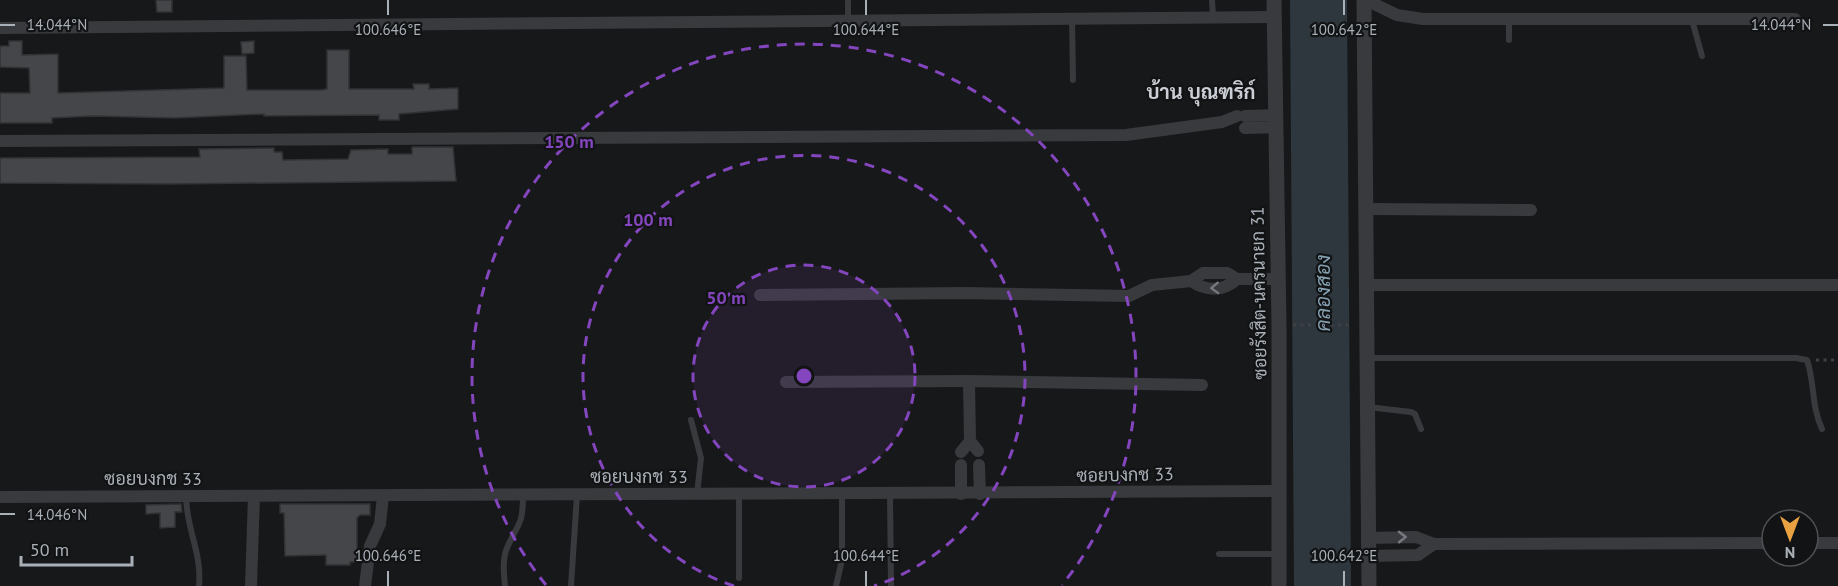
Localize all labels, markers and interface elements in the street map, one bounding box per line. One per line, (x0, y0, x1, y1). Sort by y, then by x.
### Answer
text: 14.044°N (27, 15, 87, 34)
text: 14.044°N (1751, 15, 1811, 34)
text: 100.646°E (355, 20, 421, 39)
text: 100.644°E (833, 20, 899, 39)
text: 100.642°E (1311, 20, 1377, 39)
district label: บ้าน บุณฑริก์ (1146, 79, 1256, 107)
text: 150 m (544, 130, 594, 153)
street label: ซอยรังสิต-นครนายก 31 (1245, 206, 1272, 380)
text: 100 m (623, 208, 673, 231)
water label: คลองสอง (1310, 255, 1336, 331)
one-way arrow (1210, 282, 1219, 295)
text: 50 m (706, 286, 746, 309)
centre of rings (794, 366, 814, 386)
street label: ซอยบงกช 33 (1076, 462, 1174, 487)
street label: ซอยบงกช 33 (590, 465, 688, 488)
street label: ซอยบงกช 33 (104, 467, 202, 490)
text: 14.046°N (27, 505, 87, 524)
north arrow (1760, 508, 1820, 568)
scale bar (21, 529, 132, 567)
one-way arrow (1397, 531, 1406, 543)
text: 50 m (30, 538, 69, 561)
text: N (1785, 543, 1795, 563)
text: 100.646°E (355, 546, 421, 565)
text: 100.644°E (833, 546, 899, 565)
text: 100.642°E (1311, 546, 1377, 565)

